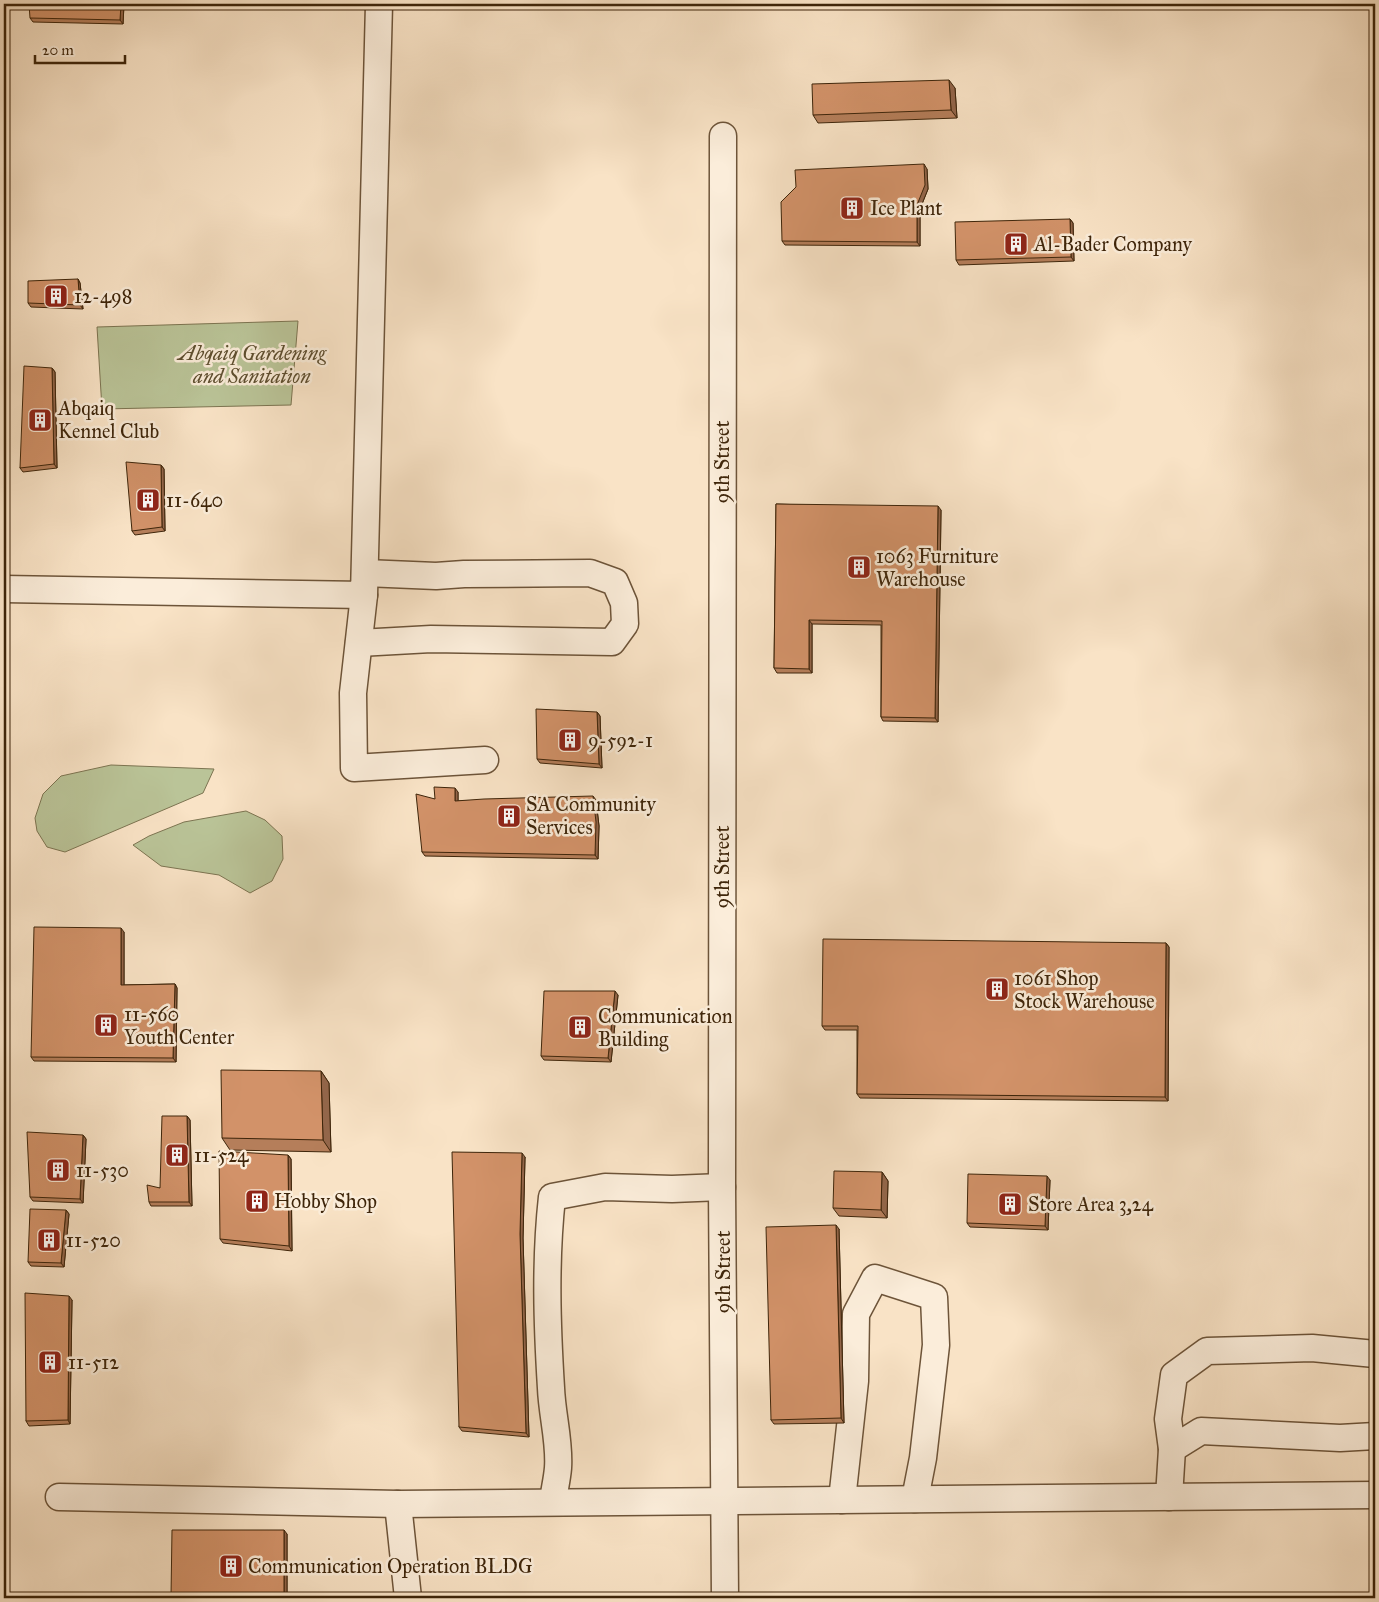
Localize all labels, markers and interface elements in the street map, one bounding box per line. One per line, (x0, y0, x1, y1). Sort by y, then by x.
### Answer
scale bar (35, 32, 125, 64)
text: 20 m (42, 41, 74, 59)
building icon: Ice Plant (839, 195, 865, 221)
place label: Ice Plant (870, 196, 942, 220)
building icon: Al-Bader Company (1003, 231, 1029, 257)
place label: Al-Bader Company (1033, 232, 1192, 256)
building icon: 12-498 (43, 283, 69, 309)
place label: 12-498 (74, 284, 133, 308)
park label: Abqaiq Gardening and Sanitation (176, 341, 327, 388)
place label: Abqaiq Kennel Club (57, 396, 160, 443)
building icon: Abqaiq Kennel Club (27, 407, 53, 433)
street label: 9th Street (710, 421, 734, 503)
building icon: 11-640 (135, 487, 161, 513)
place label: 11-640 (166, 488, 223, 512)
place label: 1063 Furniture Warehouse (876, 544, 999, 591)
building icon: 1063 Furniture Warehouse (846, 554, 872, 580)
building icon: 9-592-1 (557, 727, 583, 753)
place label: 9-592-1 (588, 728, 653, 752)
place label: SA Community Services (526, 792, 657, 839)
building icon: SA Community Services (496, 803, 522, 829)
street label: 9th Street (710, 826, 734, 908)
place label: 1061 Shop Stock Warehouse (1014, 966, 1155, 1013)
building icon: 1061 Shop Stock Warehouse (984, 976, 1010, 1002)
place label: 11-560 Youth Center (124, 1002, 235, 1049)
place label: Communication Building (598, 1004, 733, 1052)
building icon: 11-560 Youth Center (93, 1012, 119, 1038)
building icon: Communication Building (567, 1014, 593, 1040)
building icon: 11-524 (164, 1142, 190, 1168)
place label: 11-524 (194, 1143, 249, 1167)
building icon: 11-530 (45, 1157, 71, 1183)
place label: 11-530 (76, 1158, 129, 1182)
building icon: Hobby Shop (244, 1188, 270, 1214)
place label: Hobby Shop (274, 1189, 377, 1213)
building icon: Store Area 3,24 (997, 1191, 1023, 1217)
place label: Store Area 3,24 (1028, 1192, 1154, 1216)
building icon: 11-520 (36, 1227, 62, 1253)
place label: 11-520 (66, 1228, 121, 1252)
street label: 9th Street (711, 1231, 735, 1313)
building icon: 11-512 (37, 1349, 63, 1375)
place label: 11-512 (68, 1350, 119, 1374)
building icon: Communication Operation BLDG (218, 1553, 244, 1579)
place label: Communication Operation BLDG (248, 1554, 533, 1578)

